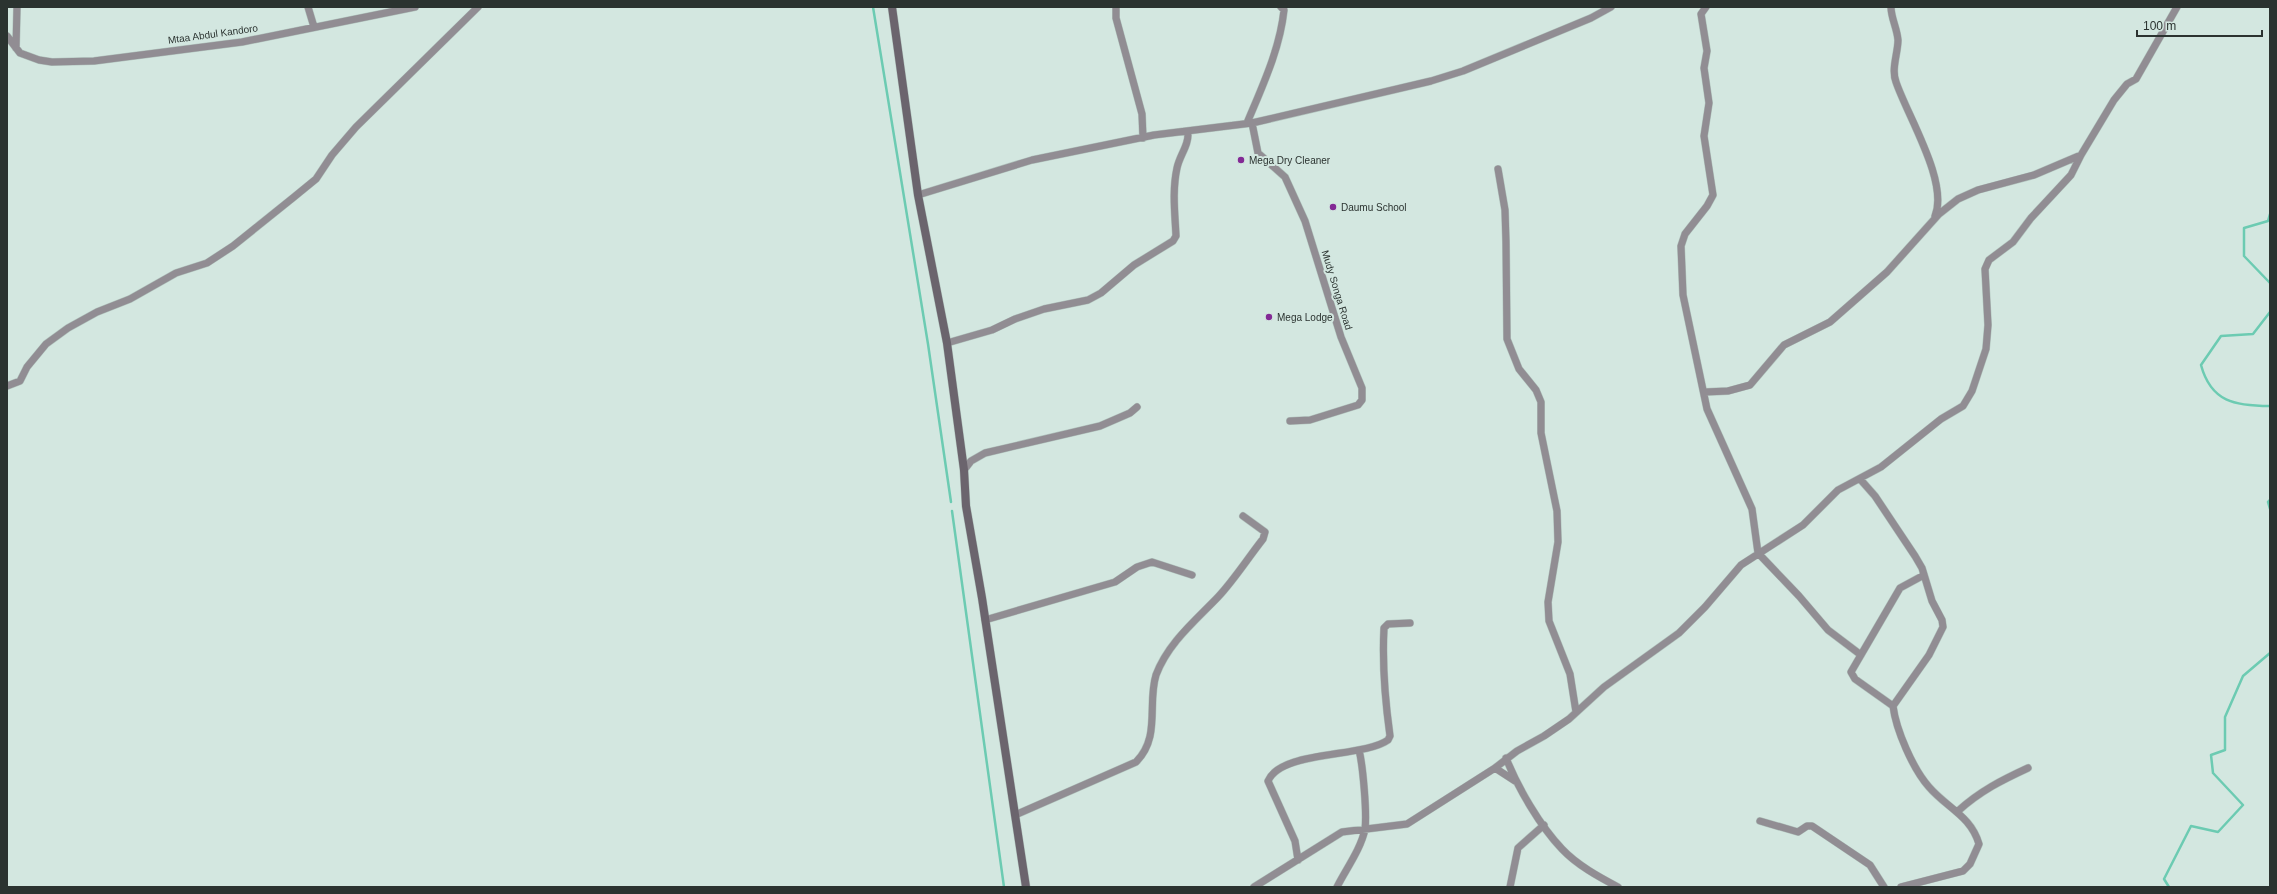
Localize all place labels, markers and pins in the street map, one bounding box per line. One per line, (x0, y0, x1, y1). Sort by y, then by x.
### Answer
marker: Mega Dry Cleaner (1236, 155, 1246, 165)
place label: Mega Dry Cleaner (1249, 155, 1331, 166)
marker: Daumu School (1328, 202, 1338, 212)
place label: Daumu School (1341, 202, 1407, 213)
marker: Mega Lodge (1264, 312, 1274, 322)
place label: Mega Lodge (1277, 312, 1333, 323)

